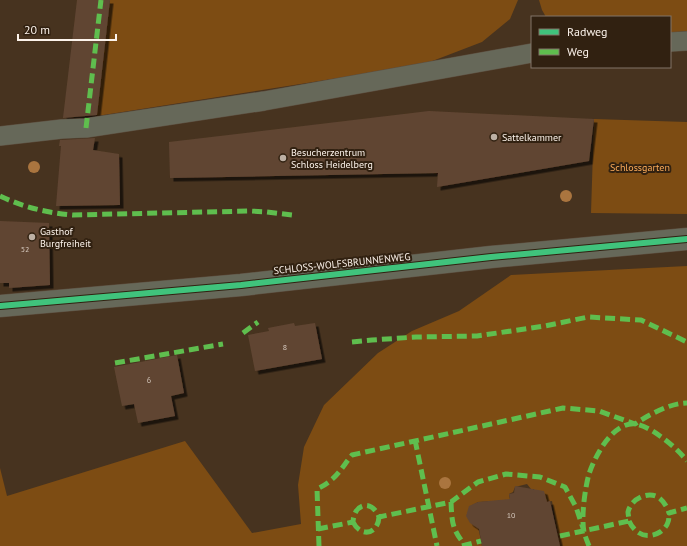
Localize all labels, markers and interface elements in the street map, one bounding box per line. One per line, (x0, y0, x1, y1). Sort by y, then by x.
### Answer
scale bar (18, 16, 116, 42)
legend (531, 16, 671, 68)
text: 20 m (24, 22, 50, 37)
text: Radweg (567, 24, 608, 39)
text: Weg (567, 44, 589, 59)
place label: Sattelkammer (502, 131, 562, 144)
marker: Sattelkammer (489, 132, 499, 142)
place label: Besucherzentrum Schloss Heidelberg (291, 146, 373, 171)
marker: Besucherzentrum Schloss Heidelberg (278, 153, 288, 163)
park label: Schlossgarten (610, 161, 670, 174)
place label: Gasthof Burgfreiheit (40, 225, 92, 250)
marker: Gasthof Burgfreiheit (27, 232, 37, 242)
house number: 52 (21, 244, 29, 254)
street label: SCHLOSS-WOLFSBRUNNENWEG (273, 250, 411, 277)
house number: 8 (283, 342, 287, 352)
house number: 6 (147, 375, 151, 385)
house number: 10 (507, 510, 516, 520)

